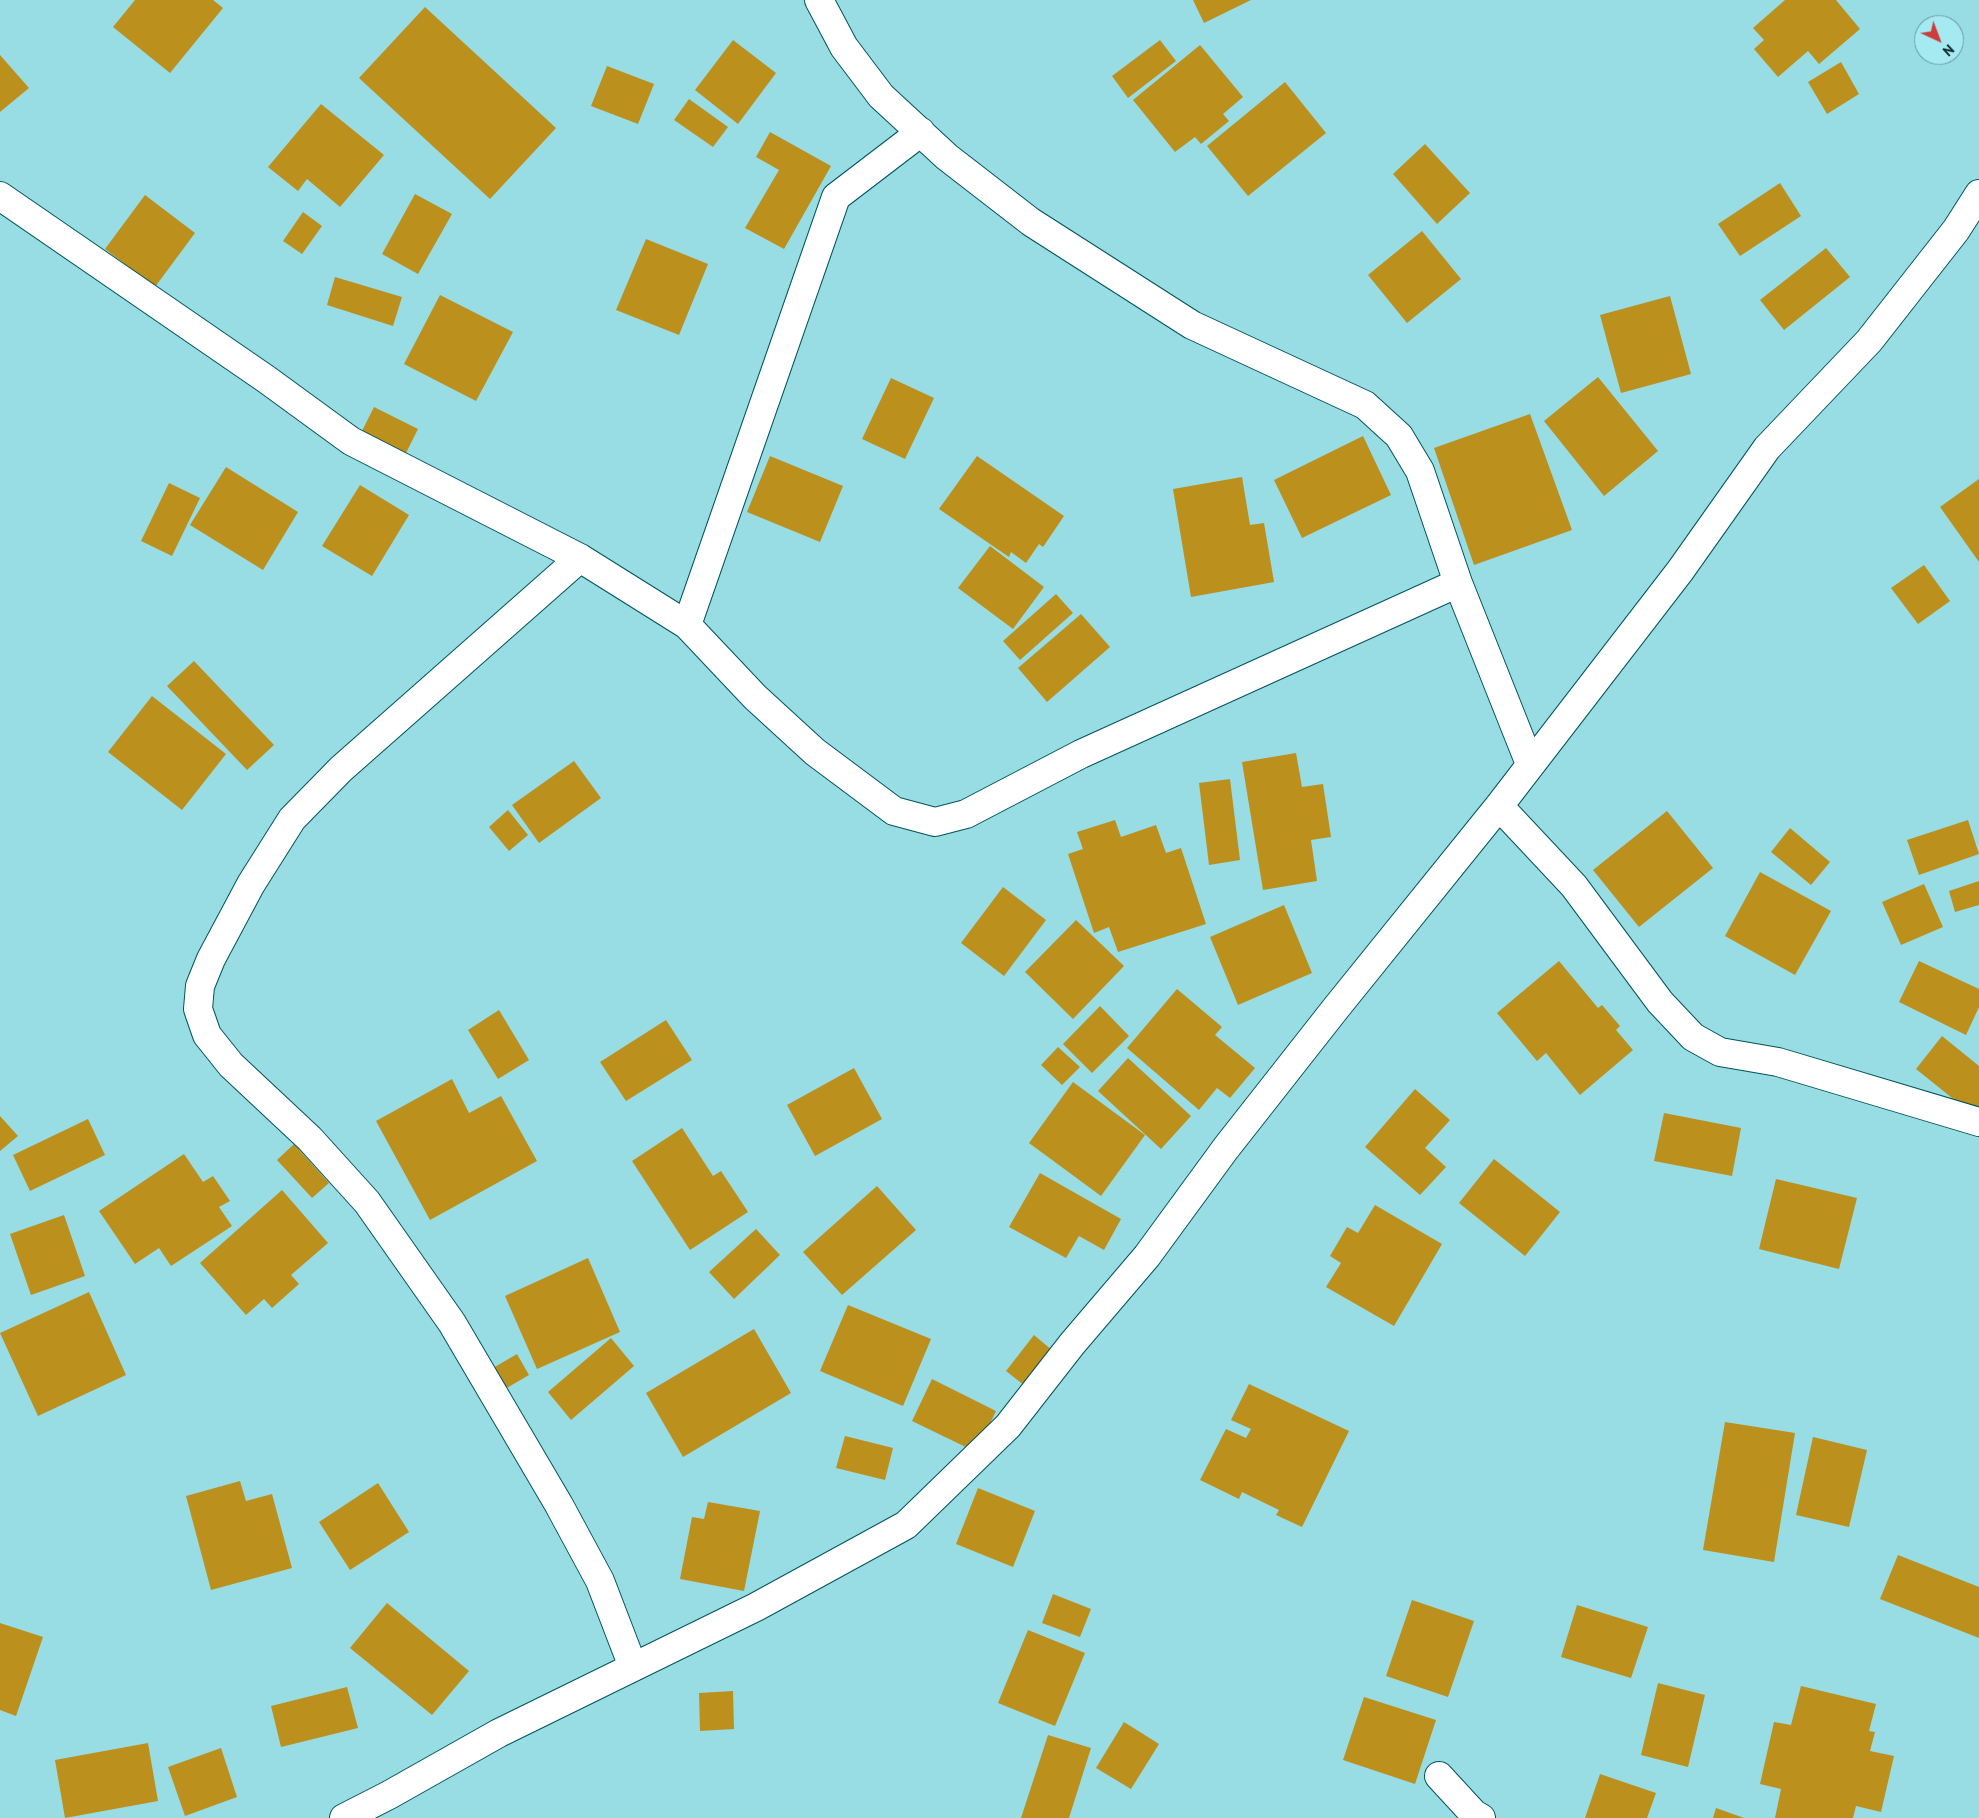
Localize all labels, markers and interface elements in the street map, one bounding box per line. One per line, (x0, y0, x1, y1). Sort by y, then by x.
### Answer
north arrow (1914, 15, 1964, 65)
text: N (1939, 41, 1958, 60)

